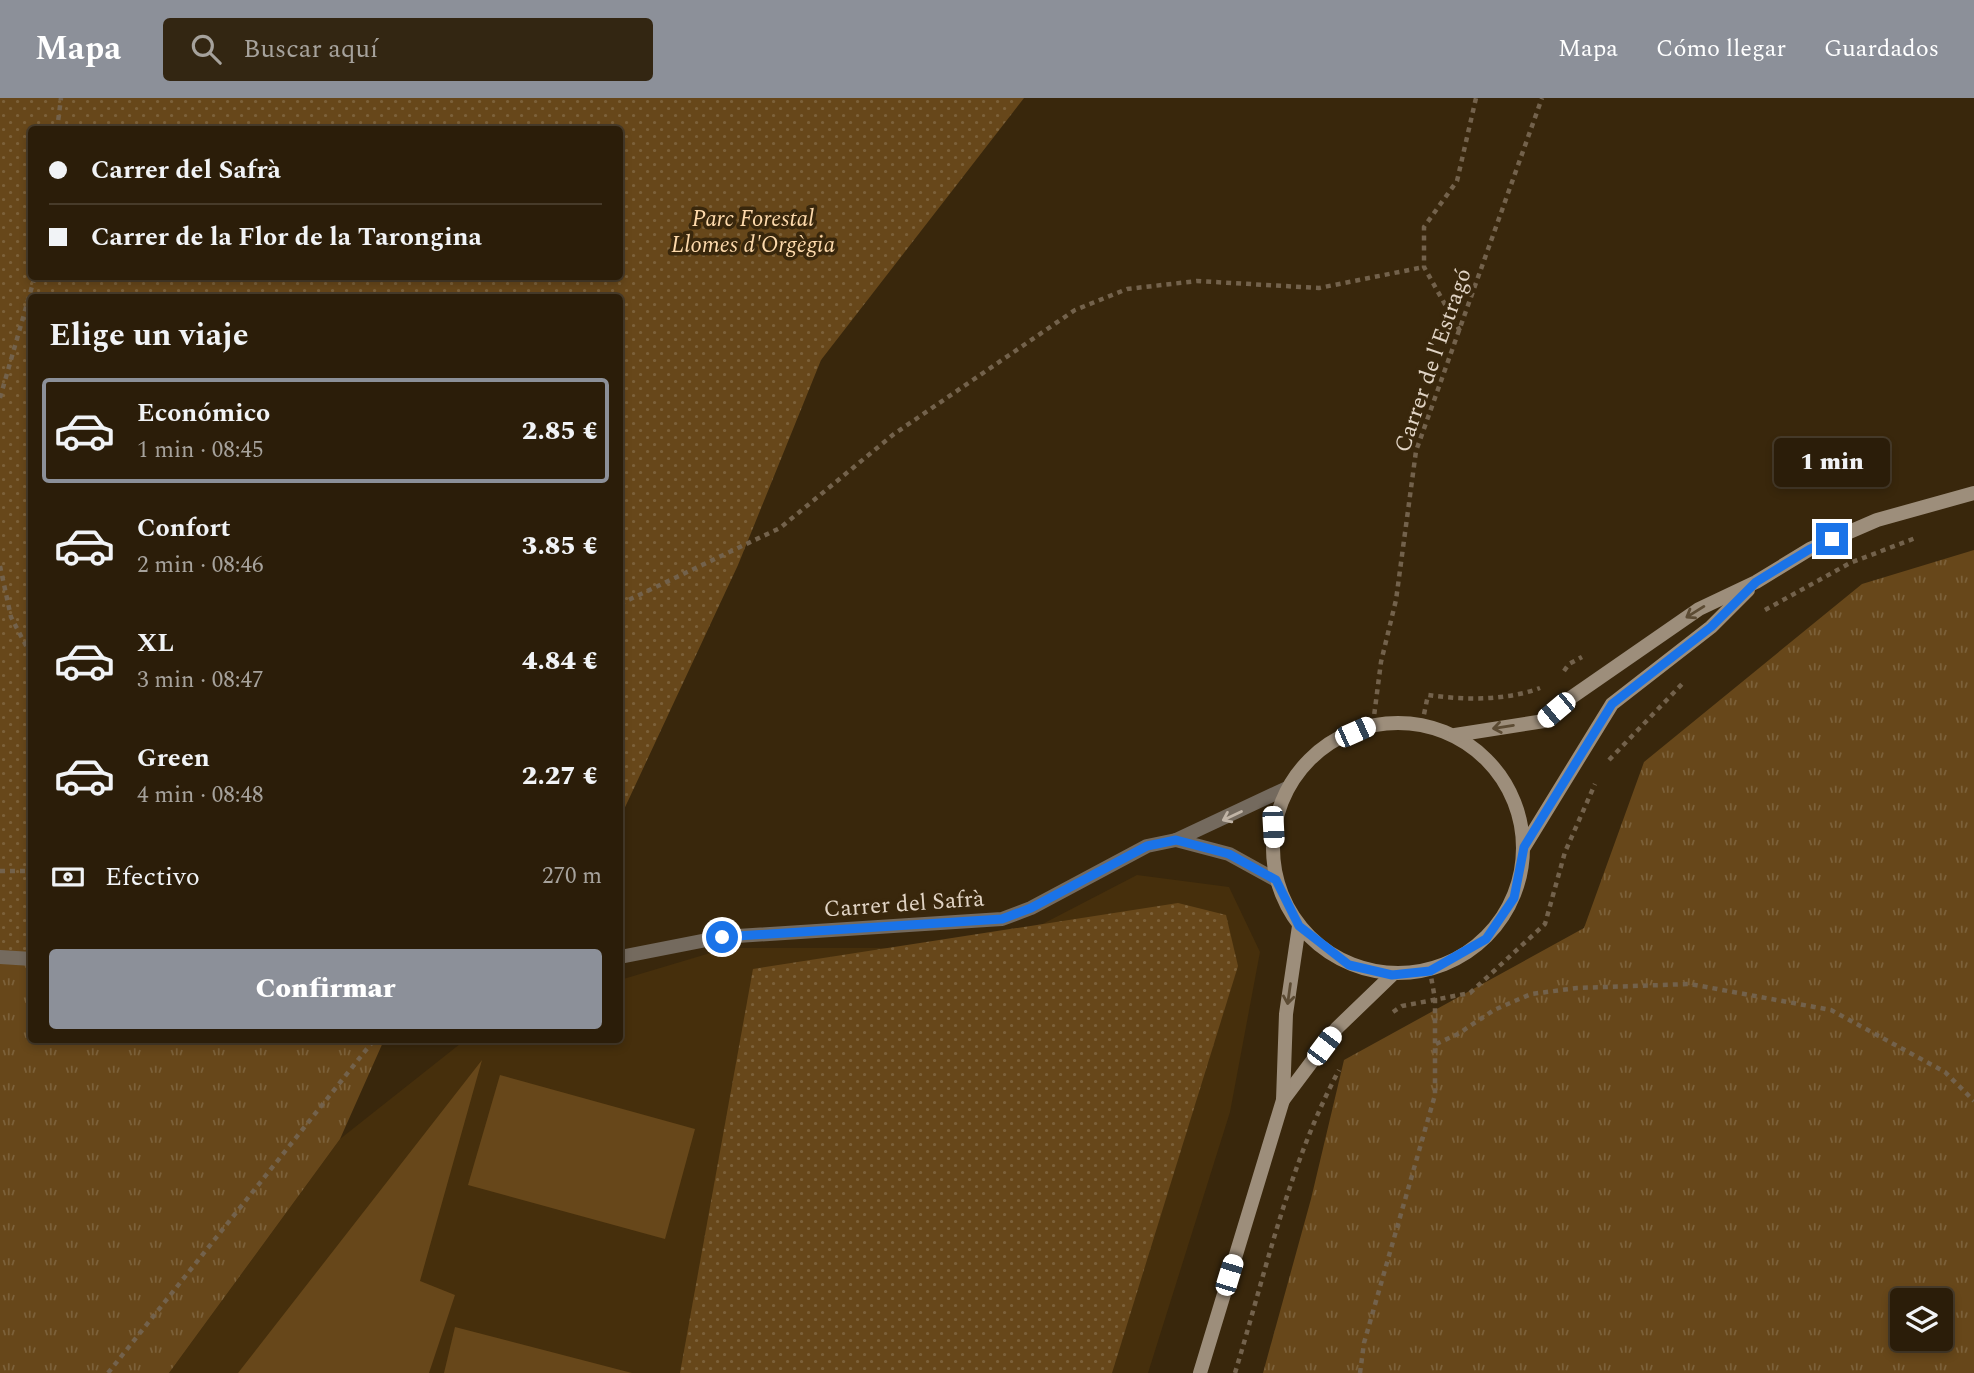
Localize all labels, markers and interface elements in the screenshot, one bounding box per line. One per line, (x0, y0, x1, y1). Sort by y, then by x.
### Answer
search box (163, 18, 653, 81)
text: Mapa (35, 24, 121, 74)
text: Buscar aquí (243, 29, 378, 69)
icon: search (187, 30, 225, 68)
text: Mapa (1558, 31, 1618, 67)
text: Cómo llegar (1656, 31, 1786, 67)
text: Guardados (1824, 31, 1939, 67)
text: Carrer del Safrà (91, 150, 281, 190)
park label: Parc Forestal Llomes d'Orgègia (671, 202, 835, 263)
text: Carrer de la Flor de la Tarongina (91, 217, 482, 257)
street label: Carrer de l'Estragó (1385, 264, 1481, 457)
text: Elige un viaje (49, 311, 249, 360)
text: Económico (137, 393, 270, 433)
icon: car (53, 399, 116, 462)
text: 2.85 € (522, 411, 598, 451)
text: 1 min · 08:45 (137, 433, 264, 468)
callout: 1 min (1774, 438, 1890, 486)
text: 1 min (1800, 445, 1864, 480)
text: Confort (137, 508, 231, 548)
icon: car (53, 514, 116, 577)
route end (1816, 523, 1848, 555)
text: 3.85 € (522, 526, 598, 566)
text: 2 min · 08:46 (137, 548, 264, 583)
one-way arrow (1686, 606, 1706, 620)
text: XL (137, 623, 174, 663)
icon: car (53, 629, 116, 692)
text: 4.84 € (522, 641, 598, 681)
text: 3 min · 08:47 (137, 663, 264, 698)
car (1534, 688, 1579, 732)
car (1332, 714, 1379, 750)
one-way arrow (1492, 721, 1515, 734)
text: Green (137, 738, 210, 778)
icon: car (53, 744, 116, 807)
text: 2.27 € (522, 756, 598, 796)
text: 4 min · 08:48 (137, 778, 264, 813)
car (1262, 805, 1285, 849)
one-way arrow (1222, 809, 1243, 823)
text: Efectivo (105, 857, 200, 897)
icon: cash (49, 858, 87, 896)
text: 270 m (542, 859, 602, 894)
street label: Carrer del Safrà (823, 881, 986, 928)
route start (706, 921, 738, 953)
button: Confirmar (49, 949, 602, 1029)
one-way arrow (1283, 982, 1296, 1004)
car (1303, 1023, 1346, 1069)
car (1213, 1252, 1246, 1298)
map controls (1890, 1288, 1953, 1351)
button: layers (1890, 1288, 1953, 1351)

